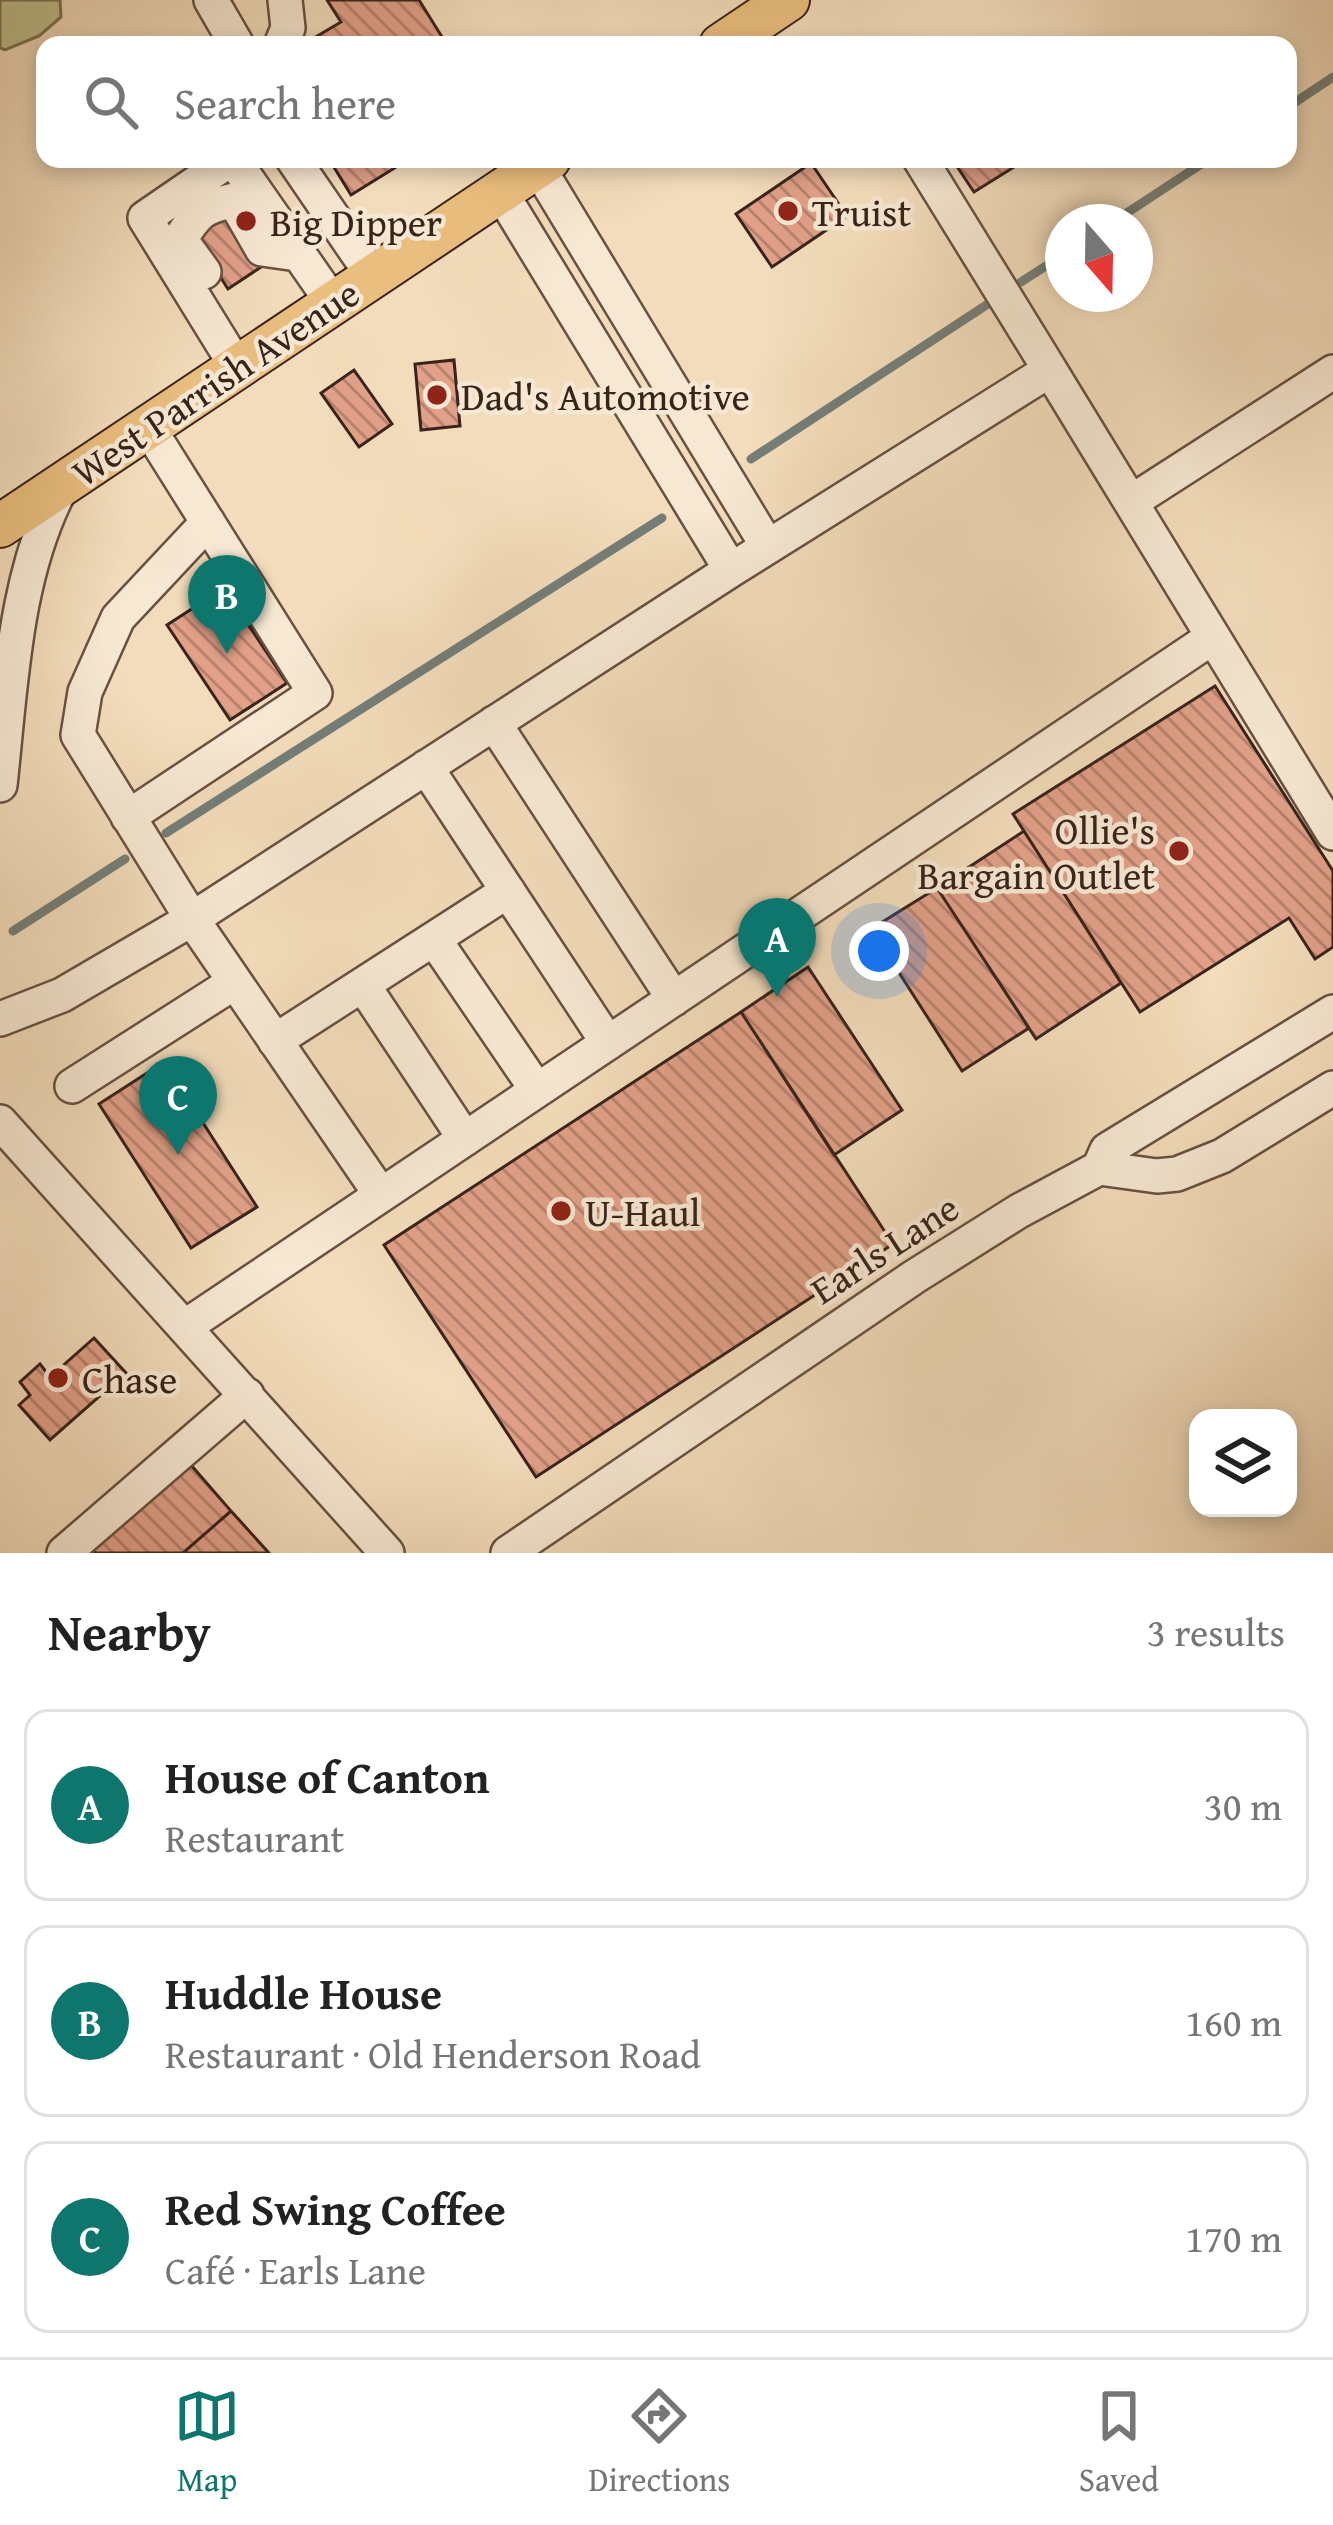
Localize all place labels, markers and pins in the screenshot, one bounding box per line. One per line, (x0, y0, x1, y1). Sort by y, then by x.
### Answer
place label: Truist (812, 183, 911, 240)
place label: Big Dipper (270, 193, 442, 250)
marker: Truist (775, 198, 801, 224)
marker: Big Dipper (233, 208, 259, 234)
place label: Dad's Automotive (461, 367, 750, 424)
marker: Dad's Automotive (424, 382, 450, 408)
pin: B (188, 555, 266, 654)
place label: Ollie's Bargain Outlet (918, 801, 1155, 903)
marker: Ollie's Bargain Outlet (1166, 838, 1192, 864)
pin: A (738, 898, 816, 997)
pin: C (139, 1056, 217, 1155)
place label: U-Haul (585, 1183, 700, 1240)
marker: U-Haul (548, 1198, 574, 1224)
place label: Chase (82, 1350, 177, 1407)
marker: Chase (45, 1365, 71, 1391)

